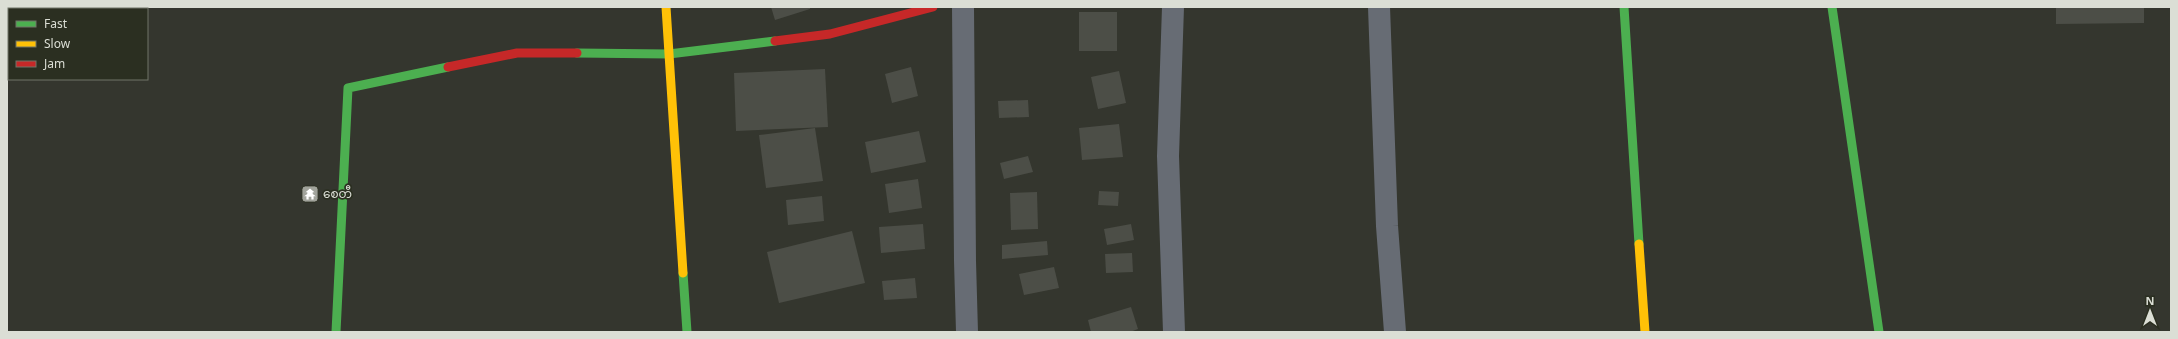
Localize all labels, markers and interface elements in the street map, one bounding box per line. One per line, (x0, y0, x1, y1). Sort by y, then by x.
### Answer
legend (8, 8, 148, 80)
text: Fast (44, 12, 68, 38)
text: Slow (44, 32, 71, 58)
text: Jam (43, 52, 65, 78)
place label: စေတီ (323, 182, 352, 208)
temple icon: စေတီ (300, 184, 320, 204)
text: N (2146, 290, 2154, 314)
north arrow (2130, 291, 2170, 331)

